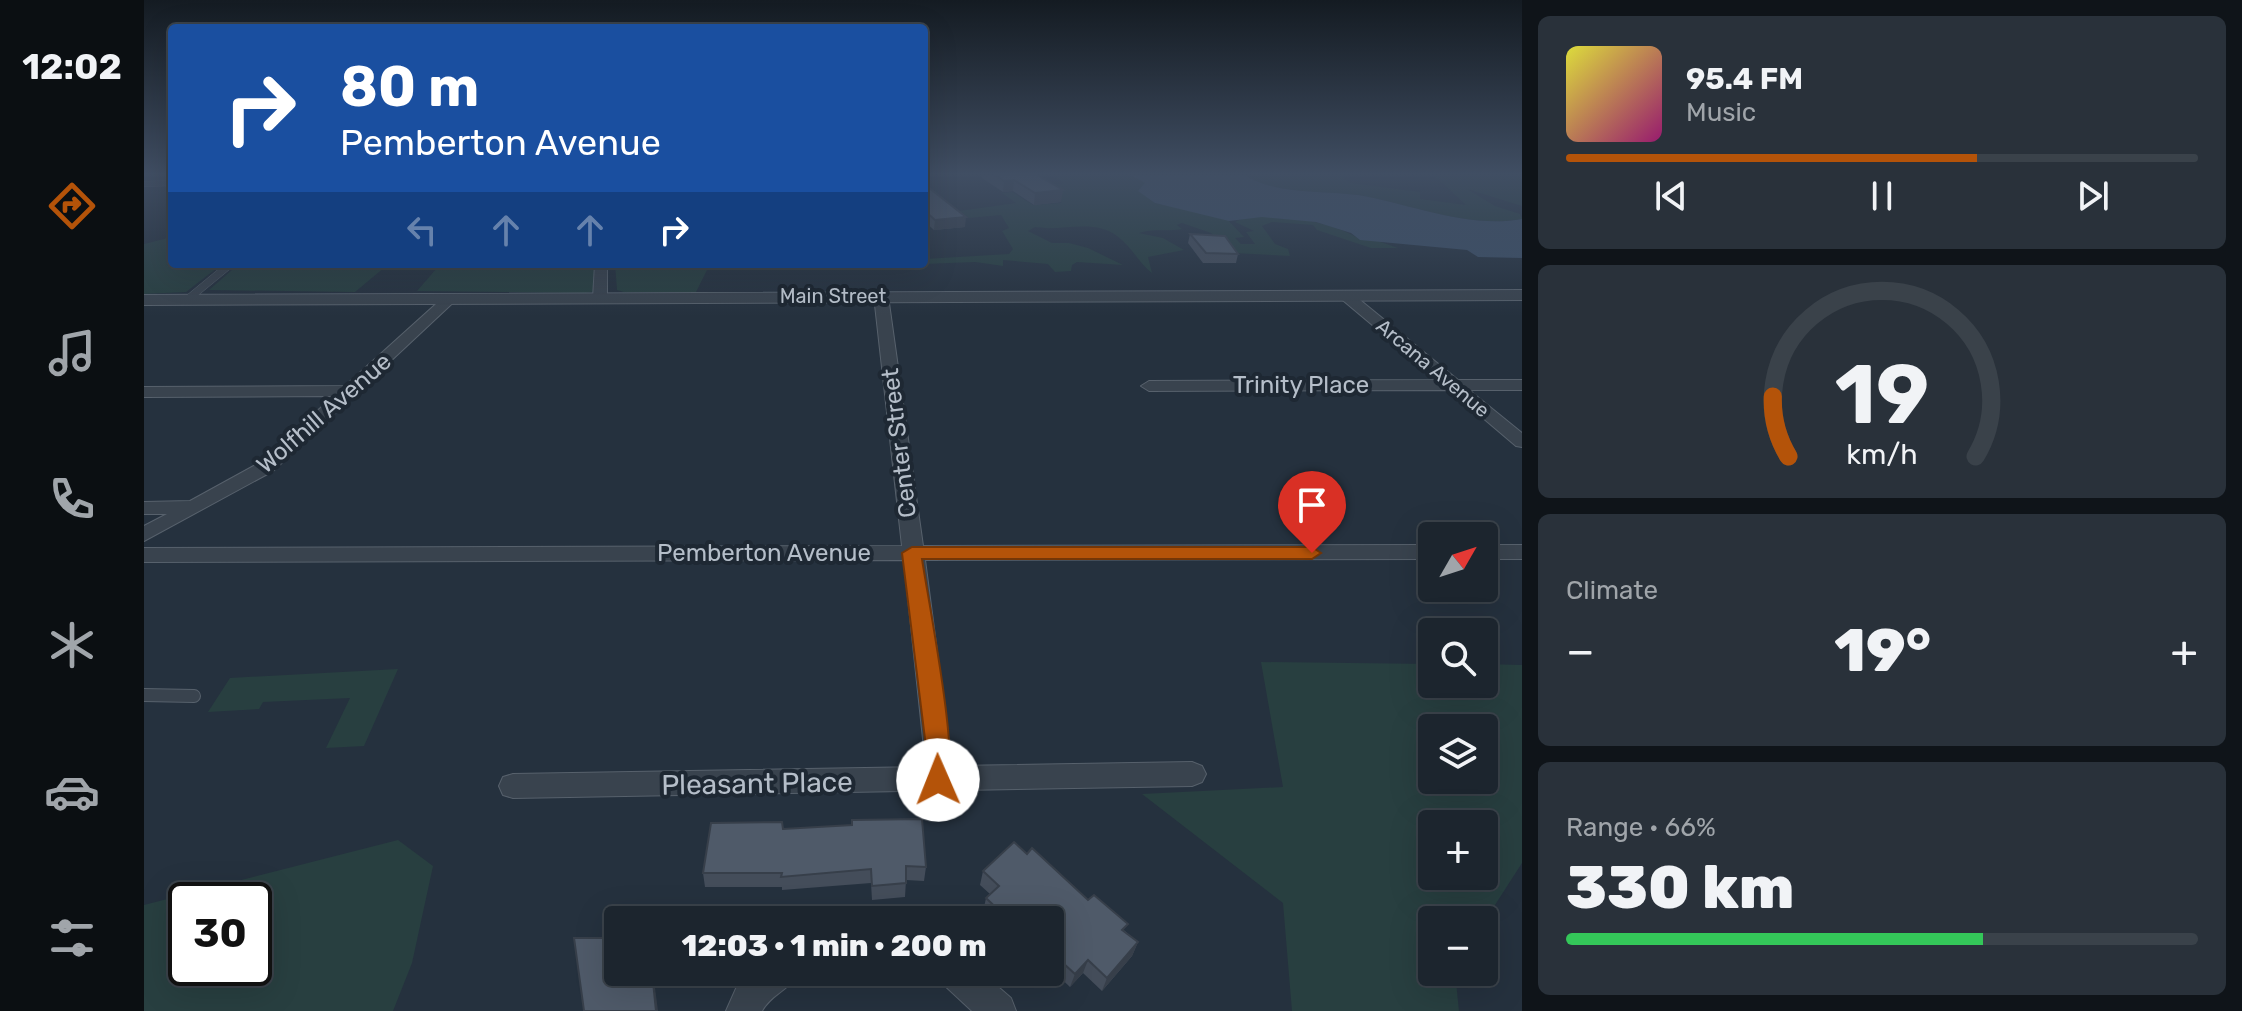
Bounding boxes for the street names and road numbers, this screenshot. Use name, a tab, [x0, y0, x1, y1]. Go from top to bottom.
street label: Main Street	[780, 284, 886, 308]
street label: Arcana Avenue	[1371, 314, 1495, 422]
street label: Wolfhill Avenue	[251, 347, 397, 479]
street label: Center Street	[876, 367, 922, 519]
street label: Trinity Place	[1233, 371, 1369, 399]
street label: Pemberton Avenue	[657, 539, 871, 567]
street label: Pleasant Place	[661, 765, 853, 802]

